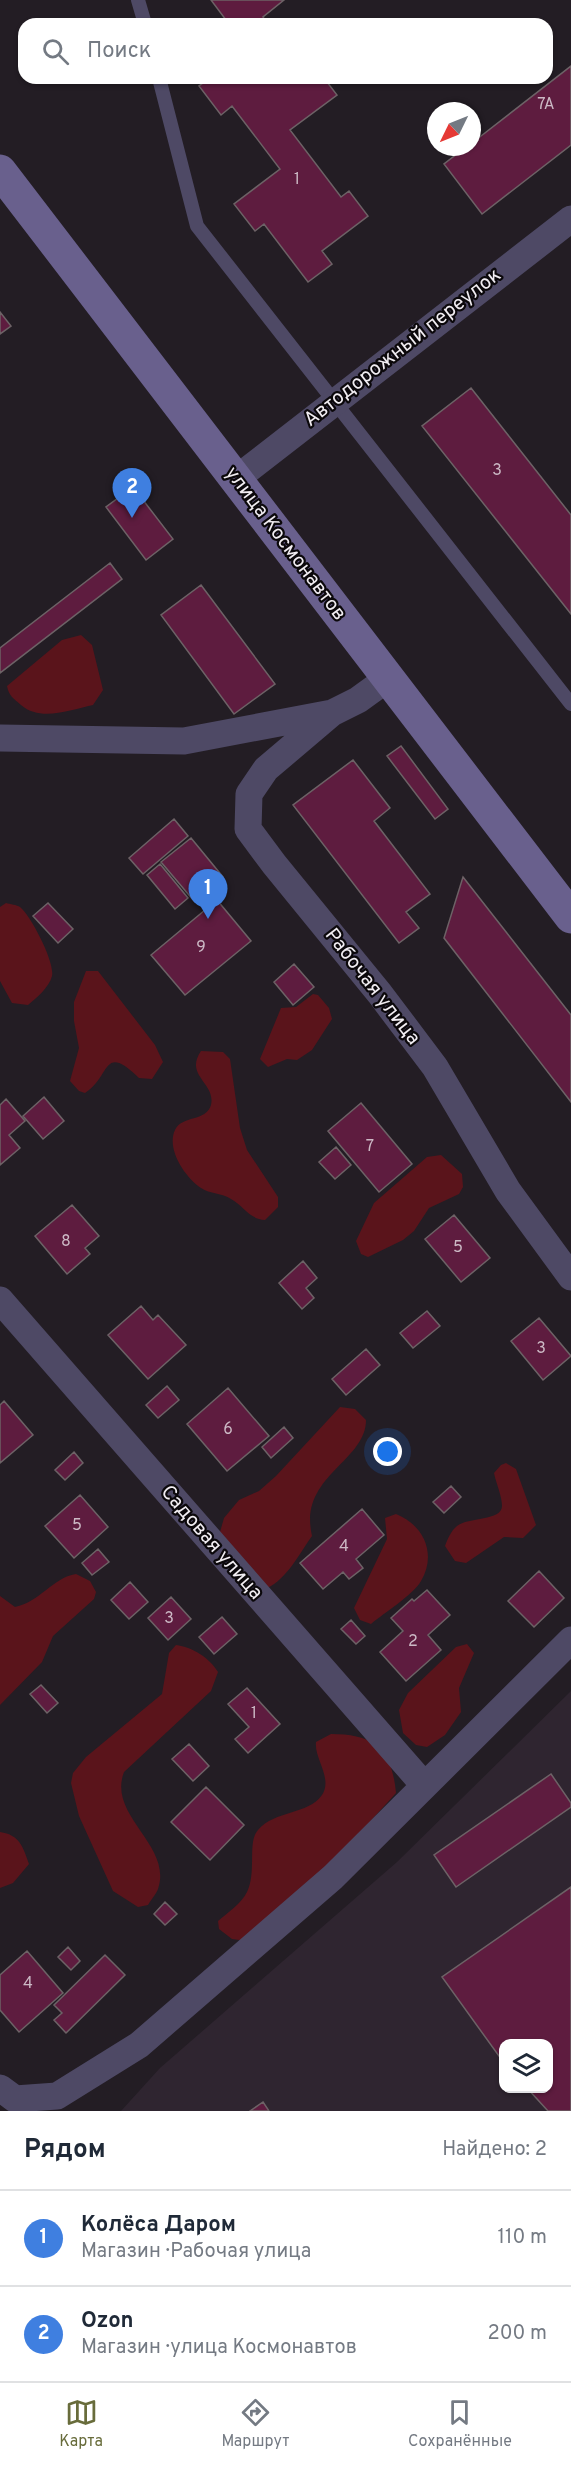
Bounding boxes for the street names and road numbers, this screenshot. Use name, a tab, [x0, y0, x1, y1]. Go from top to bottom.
street label: Автодорожный переулок	[299, 263, 507, 433]
street label: улица Космонавтов	[218, 462, 352, 626]
street label: Рабочая улица	[318, 923, 426, 1051]
street label: Садовая улица	[154, 1480, 268, 1606]

